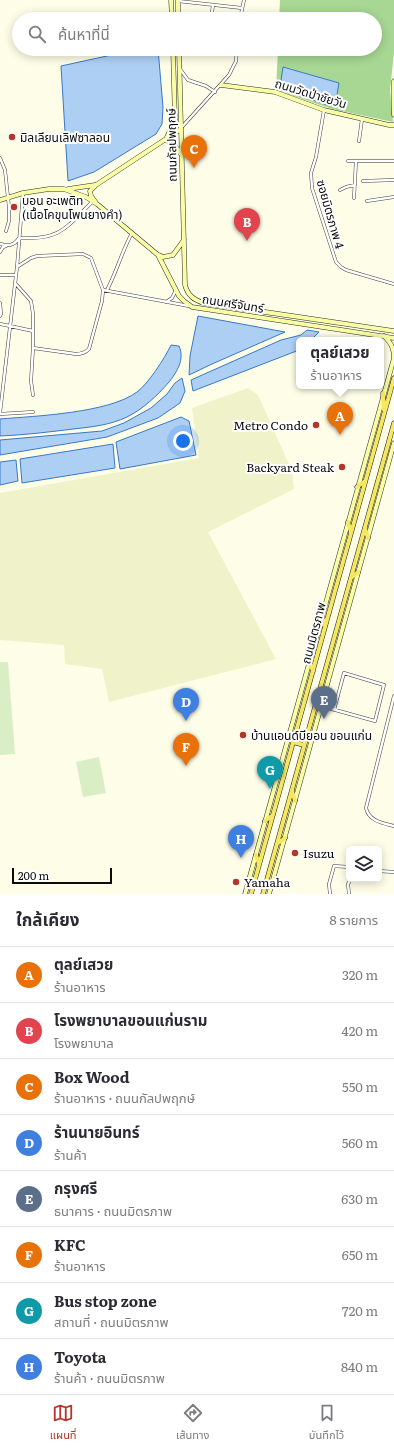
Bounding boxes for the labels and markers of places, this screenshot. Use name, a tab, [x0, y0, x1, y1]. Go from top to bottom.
place label: มิลเลียนเลิฟซาลอน	[20, 128, 110, 146]
marker: มิลเลียนเลิฟซาลอน	[7, 132, 17, 142]
pin: C	[181, 135, 207, 168]
place label: บอน อะเพติท (เนื้อโคขุนโพนยางคำ)	[22, 191, 122, 223]
marker: บอน อะเพติท (เนื้อโคขุนโพนยางคำ)	[9, 202, 19, 212]
pin: B	[234, 208, 260, 241]
pin: A	[327, 402, 353, 435]
place label: Metro Condo	[233, 416, 308, 434]
marker: Metro Condo	[311, 420, 321, 430]
place label: Backyard Steak	[246, 458, 335, 476]
marker: Backyard Steak	[337, 462, 347, 472]
pin: E	[311, 686, 337, 719]
pin: D	[173, 688, 199, 721]
place label: บ้านแอนด์บียอน ขอนแก่น	[251, 726, 372, 744]
marker: บ้านแอนด์บียอน ขอนแก่น	[238, 730, 248, 740]
pin: F	[173, 733, 199, 766]
pin: G	[257, 756, 283, 789]
pin: H	[228, 825, 254, 858]
place label: Isuzu	[303, 844, 335, 862]
marker: Isuzu	[290, 848, 300, 858]
place label: Yamaha	[244, 873, 291, 891]
marker: Yamaha	[231, 877, 241, 887]

